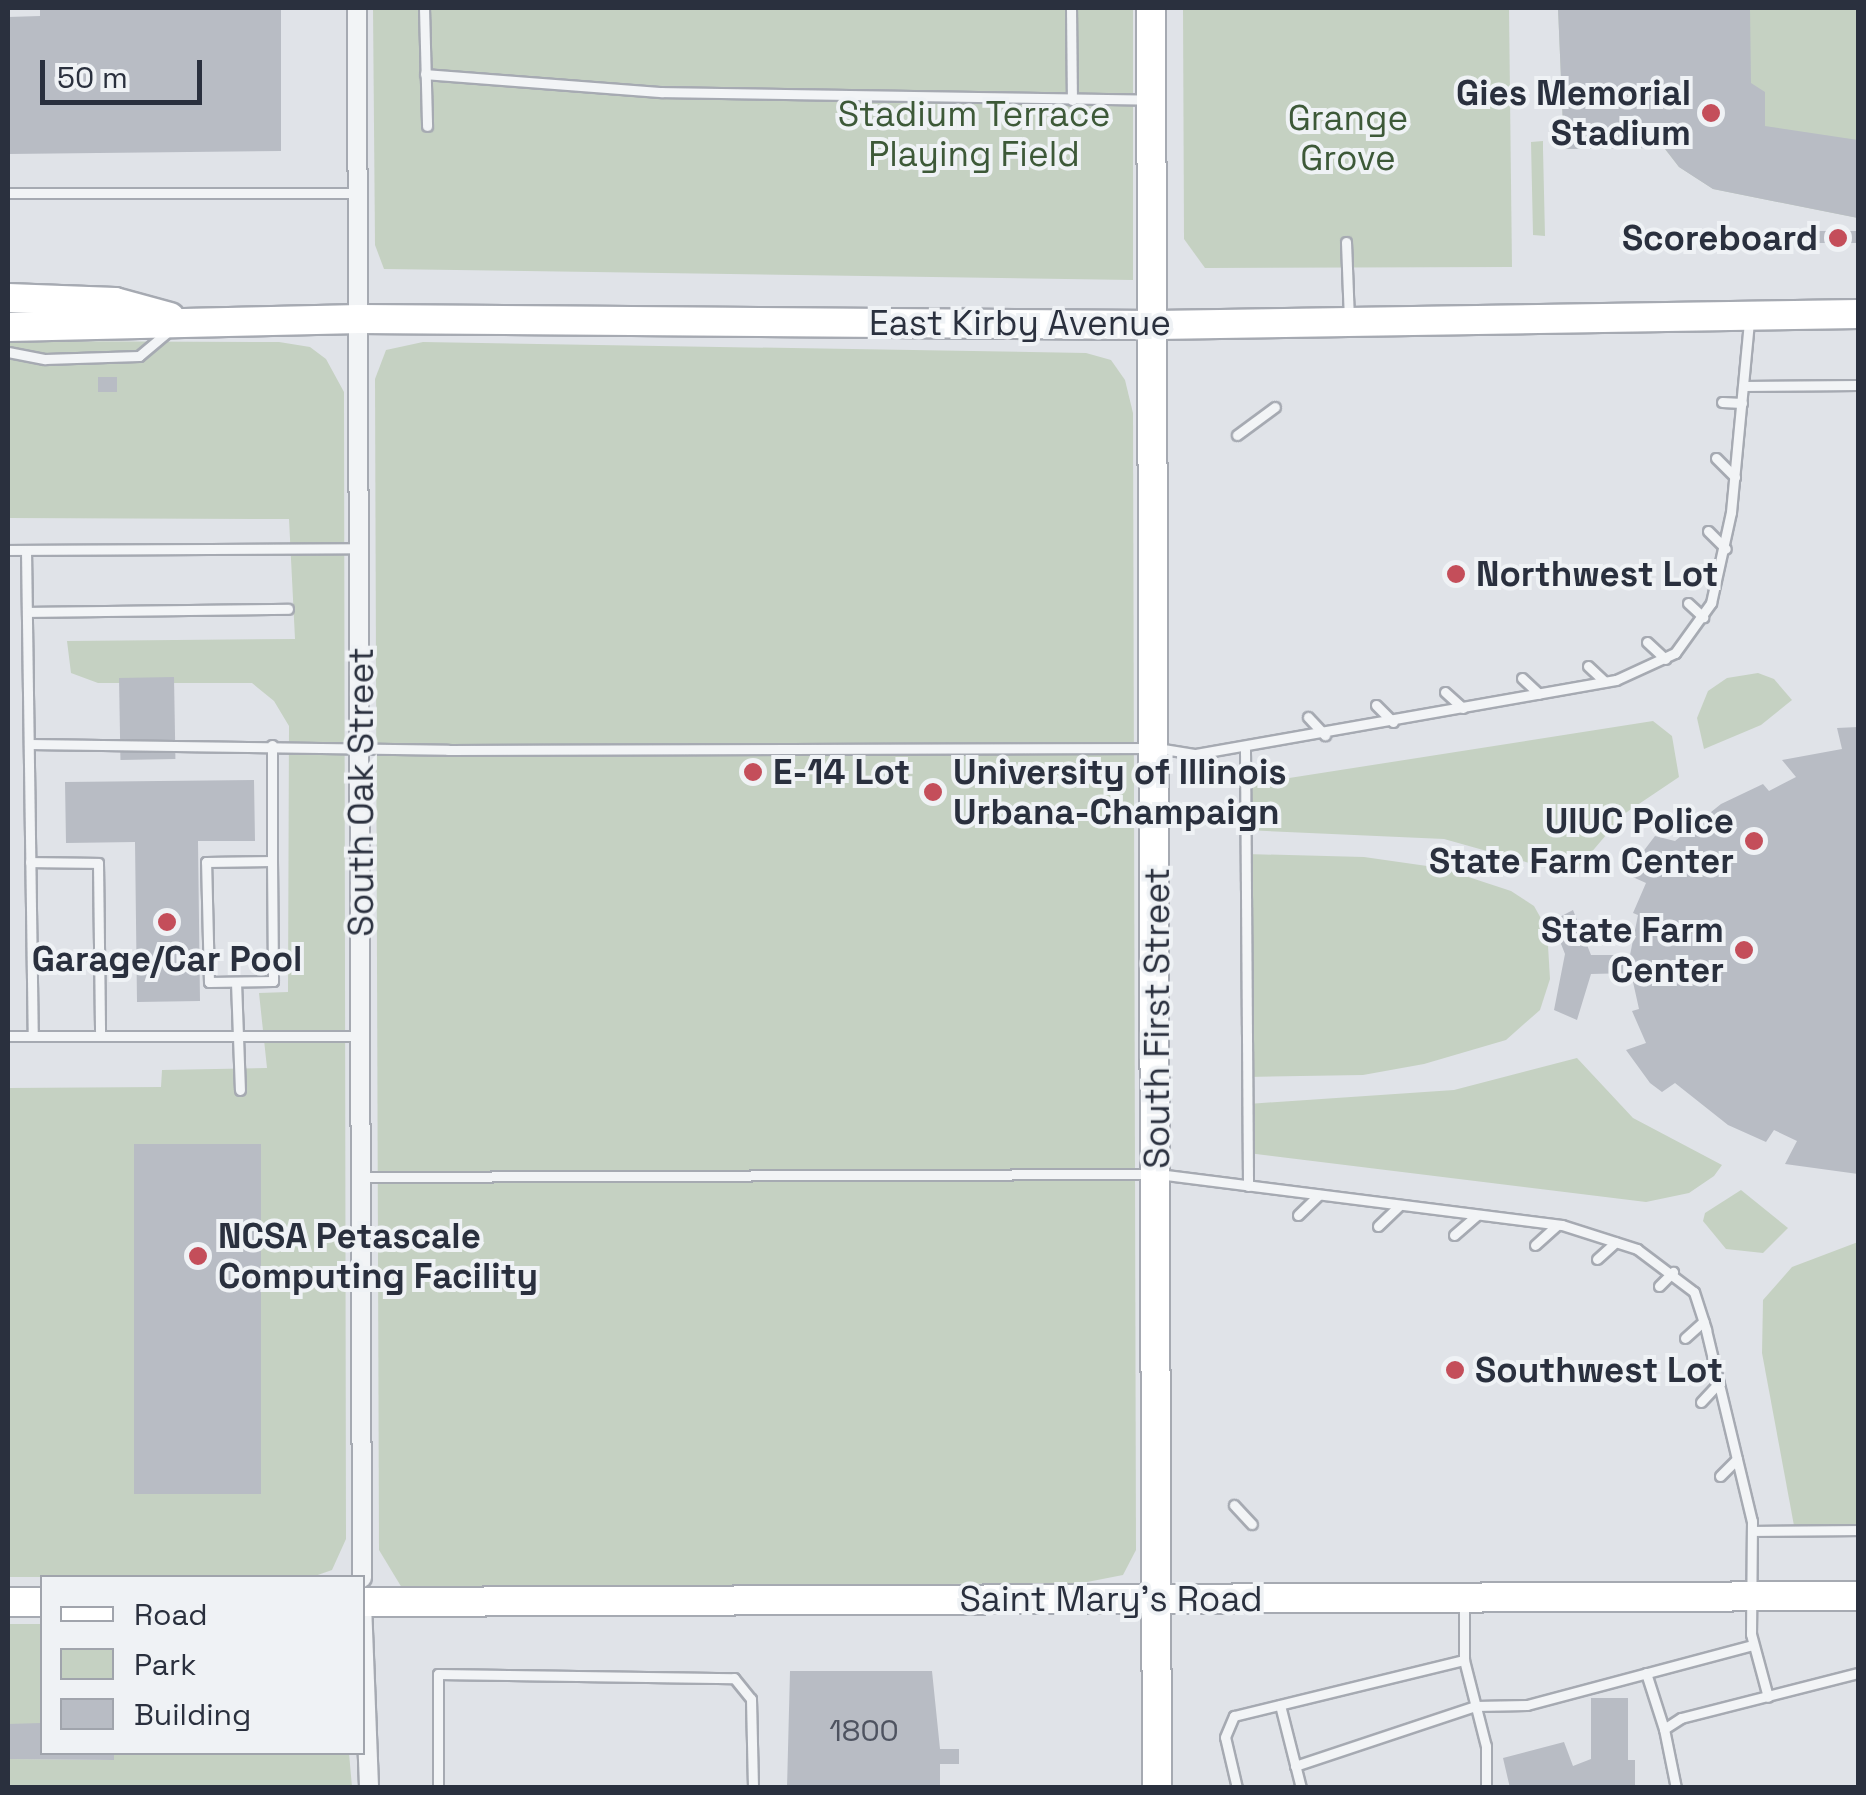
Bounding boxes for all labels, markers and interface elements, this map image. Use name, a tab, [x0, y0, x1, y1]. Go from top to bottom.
scale bar	[45, 40, 208, 102]
text: 50 m	[57, 58, 128, 97]
place label: Gies Memorial Stadium	[1456, 72, 1691, 154]
park label: Stadium Terrace Playing Field	[837, 93, 1111, 175]
park label: Grange Grove	[1288, 97, 1408, 179]
marker: Gies Memorial Stadium	[1700, 102, 1722, 124]
place label: Scoreboard	[1622, 217, 1818, 259]
marker: Scoreboard	[1827, 227, 1849, 249]
street label: East Kirby Avenue	[869, 302, 1171, 344]
place label: Northwest Lot	[1476, 553, 1718, 595]
marker: Northwest Lot	[1445, 563, 1467, 585]
street label: South Oak Street	[340, 647, 382, 937]
place label: E-14 Lot	[773, 751, 910, 793]
place label: University of Illinois Urbana-Champaign	[953, 751, 1287, 833]
marker: E-14 Lot	[742, 761, 764, 783]
marker: University of Illinois Urbana-Champaign	[922, 781, 944, 803]
place label: UIUC Police State Farm Center	[1429, 800, 1734, 882]
marker: UIUC Police State Farm Center	[1743, 830, 1765, 852]
street label: South First Street	[1136, 867, 1178, 1169]
place label: State Farm Center	[1541, 909, 1724, 991]
marker: Garage/Car Pool	[156, 911, 178, 933]
place label: Garage/Car Pool	[32, 938, 302, 980]
marker: State Farm Center	[1733, 939, 1755, 961]
place label: NCSA Petascale Computing Facility	[218, 1215, 538, 1297]
marker: NCSA Petascale Computing Facility	[187, 1245, 209, 1267]
place label: Southwest Lot	[1475, 1349, 1723, 1391]
marker: Southwest Lot	[1444, 1359, 1466, 1381]
legend	[40, 1575, 365, 1755]
street label: Saint Mary's Road	[959, 1578, 1263, 1620]
text: Road	[134, 1595, 208, 1634]
text: Park	[134, 1645, 196, 1684]
text: Building	[134, 1695, 251, 1734]
house number: 1800	[829, 1713, 899, 1749]

